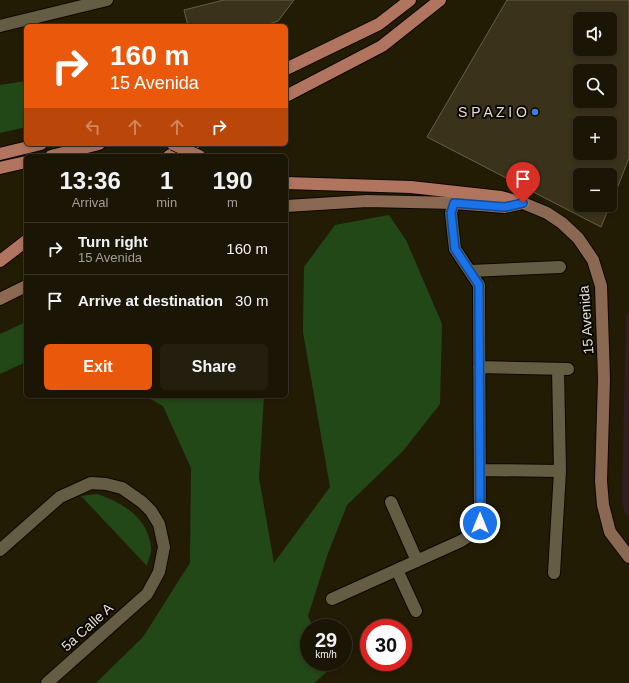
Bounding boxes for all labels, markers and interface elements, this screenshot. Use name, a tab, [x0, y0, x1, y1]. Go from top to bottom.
map controls	[573, 12, 617, 212]
button: sound	[573, 12, 617, 56]
icon: right	[44, 40, 96, 92]
text: 160 m	[110, 40, 189, 71]
button: search	[573, 64, 617, 108]
text: 15 Avenida	[110, 73, 199, 93]
place label: S P A Z I O	[458, 104, 527, 120]
marker: S P A Z I O	[530, 107, 540, 117]
icon: left	[82, 116, 104, 138]
icon: ahead	[124, 116, 146, 138]
icon: ahead	[166, 116, 188, 138]
icon: right	[208, 116, 230, 138]
button: +	[573, 116, 617, 160]
pin	[506, 162, 540, 203]
text: 13:36	[59, 167, 121, 194]
text: 1	[160, 167, 173, 194]
text: 190	[213, 167, 253, 194]
icon: arrive	[512, 168, 534, 190]
button: −	[573, 168, 617, 212]
text: Arrival	[72, 195, 109, 210]
text: min	[156, 195, 177, 210]
text: m	[227, 195, 238, 210]
text: Turn right	[78, 233, 148, 250]
icon: right	[44, 238, 66, 260]
text: 160 m	[226, 240, 268, 257]
text: 15 Avenida	[78, 250, 142, 265]
street label: 15 Avenida	[576, 285, 596, 355]
icon: arrive	[44, 290, 66, 312]
text: Arrive at destination	[78, 292, 223, 309]
text: 30 m	[235, 292, 268, 309]
button: Exit	[44, 344, 152, 390]
button: Share	[160, 344, 268, 390]
position arrow	[459, 502, 501, 544]
street label: 5a Calle A	[58, 599, 117, 654]
speed limit sign: 30	[360, 619, 412, 671]
text: 29	[315, 629, 337, 651]
text: km/h	[315, 649, 337, 660]

